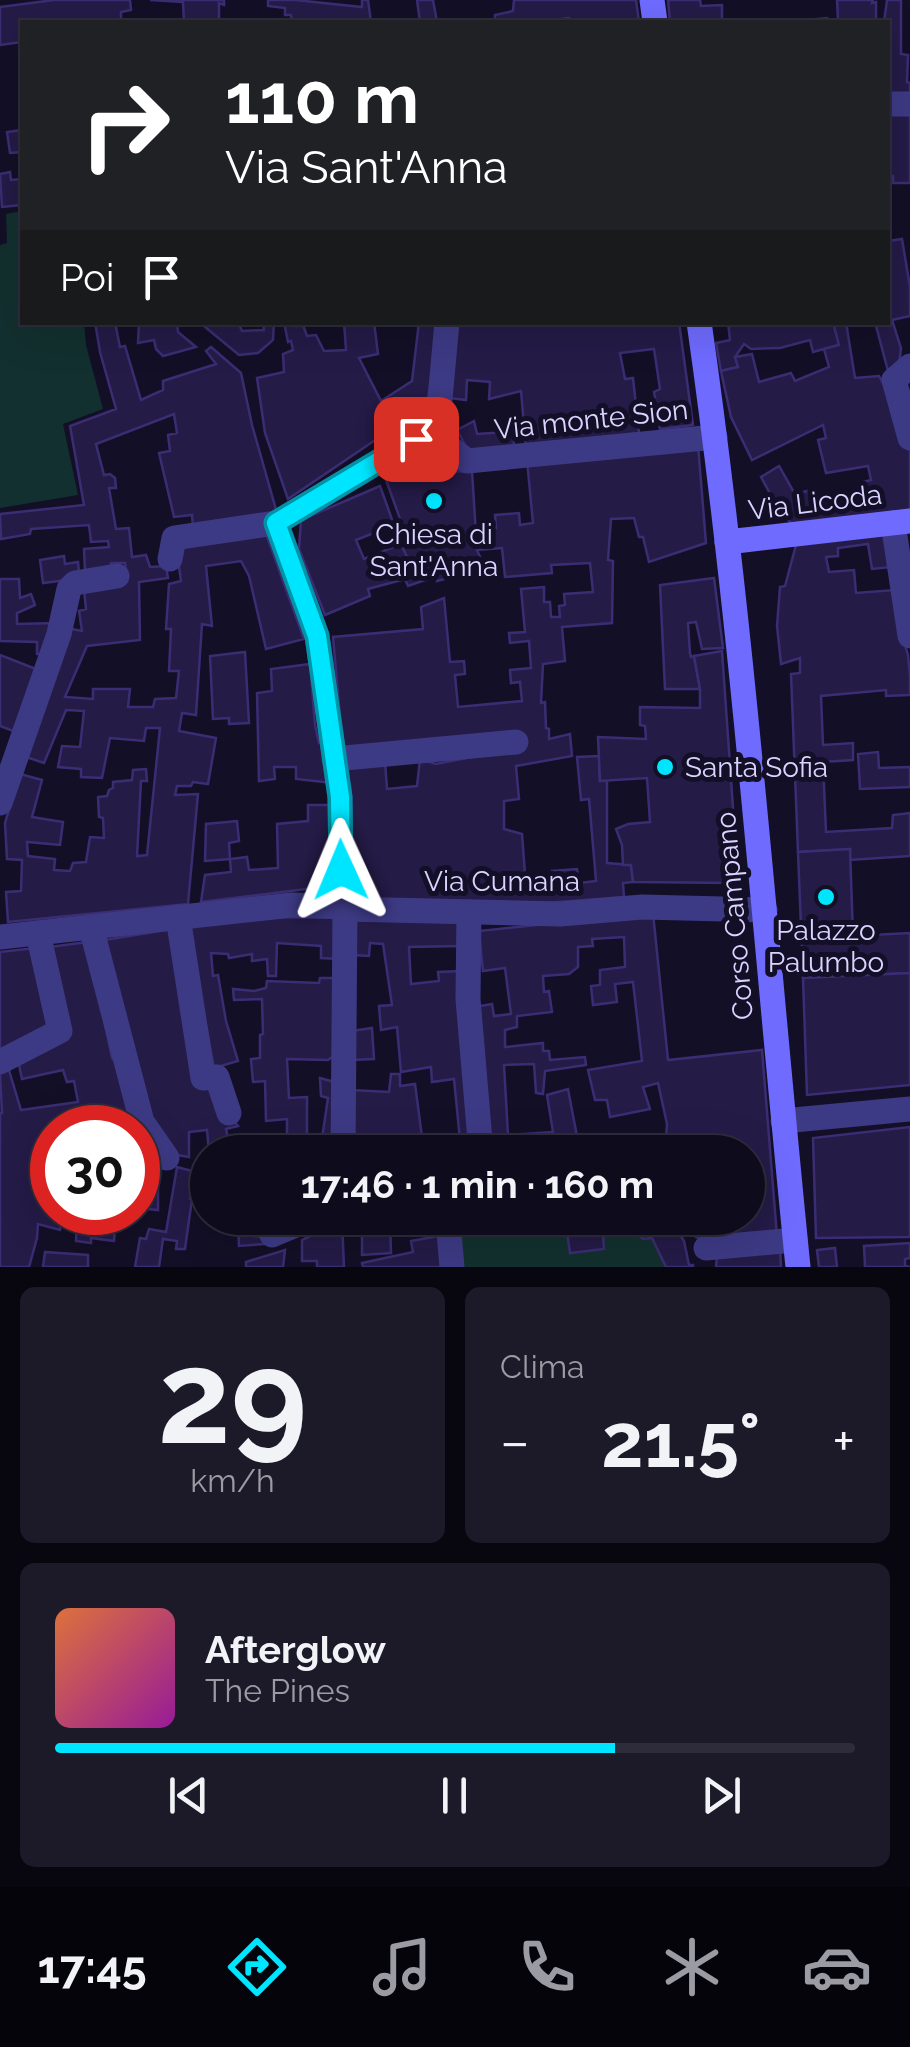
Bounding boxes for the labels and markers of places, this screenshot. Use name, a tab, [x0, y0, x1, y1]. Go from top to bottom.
pin	[374, 397, 459, 482]
marker: Chiesa di Sant'Anna	[423, 490, 445, 512]
place label: Chiesa di Sant'Anna	[370, 518, 498, 583]
place label: Santa Sofia	[685, 751, 828, 784]
marker: Santa Sofia	[654, 756, 676, 778]
marker: Palazzo Palumbo	[815, 886, 837, 908]
place label: Palazzo Palumbo	[768, 914, 884, 979]

